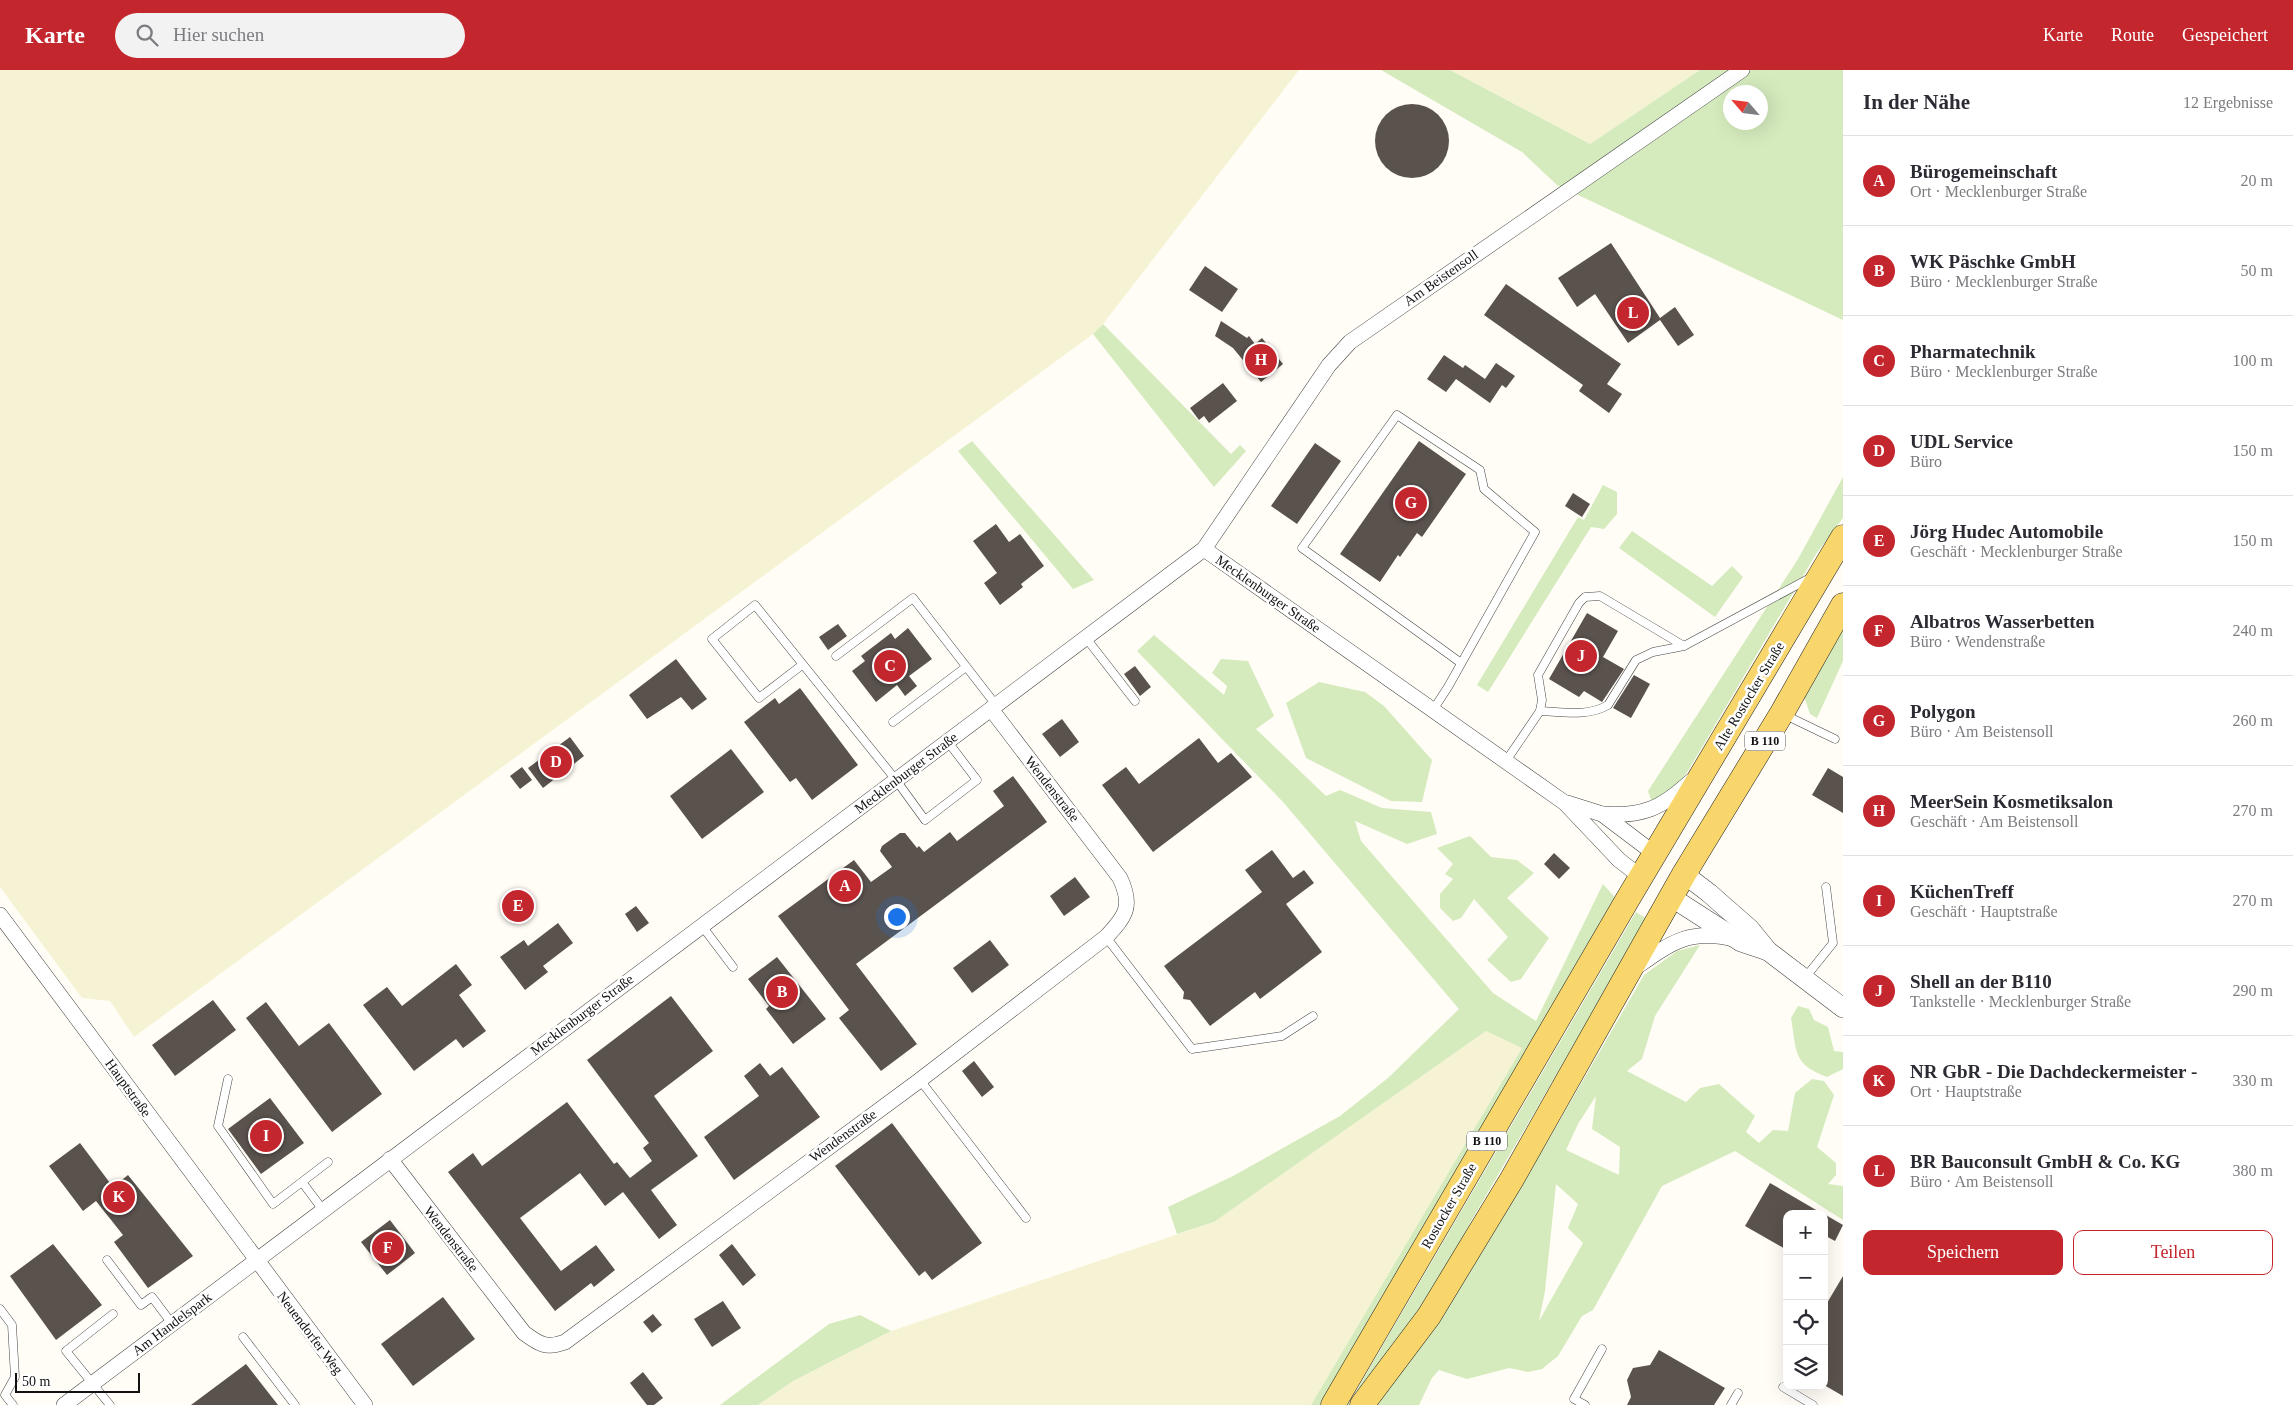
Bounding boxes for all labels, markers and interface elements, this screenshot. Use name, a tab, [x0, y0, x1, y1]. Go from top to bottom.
search box	[115, 13, 465, 58]
icon: search	[133, 21, 161, 49]
text: Karte	[25, 22, 85, 48]
text: Hier suchen	[173, 24, 264, 45]
text: Karte	[2043, 25, 2083, 45]
text: Route	[2111, 25, 2154, 45]
text: Gespeichert	[2182, 25, 2268, 45]
north arrow	[1723, 85, 1768, 130]
text: In der Nähe	[1863, 90, 1970, 114]
text: 12 Ergebnisse	[2183, 94, 2273, 111]
text: Bürogemeinschaft	[1910, 161, 2057, 182]
text: A	[1873, 172, 1885, 189]
text: 20 m	[2241, 172, 2273, 189]
text: Ort · Mecklenburger Straße	[1910, 183, 2087, 200]
street label: Am Beistensoll	[1401, 247, 1481, 309]
text: WK Päschke GmbH	[1910, 251, 2076, 272]
text: B	[1874, 262, 1884, 279]
text: 50 m	[2241, 262, 2273, 279]
text: Büro · Mecklenburger Straße	[1910, 273, 2098, 290]
pin: L	[1617, 294, 1649, 332]
pin: H	[1245, 341, 1277, 379]
text: Pharmatechnik	[1910, 341, 2036, 362]
text: C	[1873, 352, 1885, 369]
text: 100 m	[2233, 352, 2273, 369]
text: Büro · Mecklenburger Straße	[1910, 363, 2098, 380]
text: UDL Service	[1910, 431, 2013, 452]
text: D	[1873, 442, 1885, 459]
text: 150 m	[2233, 442, 2273, 459]
text: Büro	[1910, 453, 1942, 470]
pin: G	[1395, 484, 1427, 522]
text: Jörg Hudec Automobile	[1910, 521, 2103, 542]
text: E	[1874, 532, 1884, 549]
text: 150 m	[2233, 532, 2273, 549]
text: Geschäft · Mecklenburger Straße	[1910, 543, 2123, 560]
street label: Mecklenburger Straße	[1213, 552, 1323, 636]
text: Albatros Wasserbetten	[1910, 611, 2095, 632]
text: F	[1874, 622, 1884, 639]
text: 240 m	[2233, 622, 2273, 639]
text: Büro · Wendenstraße	[1910, 633, 2045, 650]
pin: J	[1565, 637, 1597, 675]
street label: Alte Rostocker Straße	[1711, 639, 1787, 753]
pin: C	[874, 647, 906, 685]
text: Polygon	[1910, 701, 1975, 722]
text: G	[1873, 712, 1885, 729]
text: 260 m	[2233, 712, 2273, 729]
text: Büro · Am Beistensoll	[1910, 723, 2054, 740]
street label: Mecklenburger Straße	[852, 730, 960, 816]
road number: B 110	[1745, 731, 1785, 750]
pin: D	[540, 743, 572, 781]
street label: Wendenstraße	[1022, 753, 1082, 825]
text: MeerSein Kosmetiksalon	[1910, 791, 2113, 812]
text: H	[1873, 802, 1885, 819]
text: 270 m	[2233, 802, 2273, 819]
text: Geschäft · Am Beistensoll	[1910, 813, 2078, 830]
pin: A	[829, 867, 861, 905]
text: KüchenTreff	[1910, 881, 2014, 902]
pin: E	[502, 887, 534, 925]
text: I	[1876, 892, 1882, 909]
text: 270 m	[2233, 892, 2273, 909]
text: Geschäft · Hauptstraße	[1910, 903, 2058, 920]
your location	[884, 904, 910, 930]
text: Shell an der B110	[1910, 971, 2052, 992]
street label: Mecklenburger Straße	[528, 972, 636, 1058]
pin: B	[766, 973, 798, 1011]
text: J	[1875, 982, 1883, 999]
text: 290 m	[2233, 982, 2273, 999]
text: Tankstelle · Mecklenburger Straße	[1910, 993, 2131, 1010]
street label: Hauptstraße	[102, 1056, 154, 1120]
text: NR GbR - Die Dachdeckermeister -	[1910, 1061, 2197, 1082]
text: K	[1873, 1072, 1885, 1089]
text: 330 m	[2233, 1072, 2273, 1089]
text: Ort · Hauptstraße	[1910, 1083, 2022, 1100]
street label: Wendenstraße	[807, 1107, 879, 1165]
pin: I	[250, 1117, 282, 1155]
road number: B 110	[1467, 1132, 1507, 1150]
text: BR Bauconsult GmbH & Co. KG	[1910, 1151, 2180, 1172]
street label: Rostocker Straße	[1418, 1161, 1480, 1251]
text: L	[1874, 1162, 1884, 1179]
text: 380 m	[2233, 1162, 2273, 1179]
text: Büro · Am Beistensoll	[1910, 1173, 2054, 1190]
pin: K	[103, 1178, 135, 1216]
street label: Wendenstraße	[421, 1203, 481, 1275]
map controls	[1783, 1210, 1828, 1390]
button: +	[1783, 1210, 1828, 1255]
pin: F	[372, 1229, 404, 1267]
button: Speichern	[1863, 1230, 2063, 1275]
button: Teilen	[2073, 1230, 2273, 1275]
button: −	[1783, 1255, 1828, 1300]
street label: Am Handelspark	[129, 1289, 215, 1359]
street label: Neuendorfer Weg	[274, 1289, 346, 1377]
button: locate	[1783, 1300, 1828, 1345]
button: layers	[1783, 1345, 1828, 1390]
scale bar	[15, 1370, 140, 1393]
text: 50 m	[22, 1374, 50, 1389]

